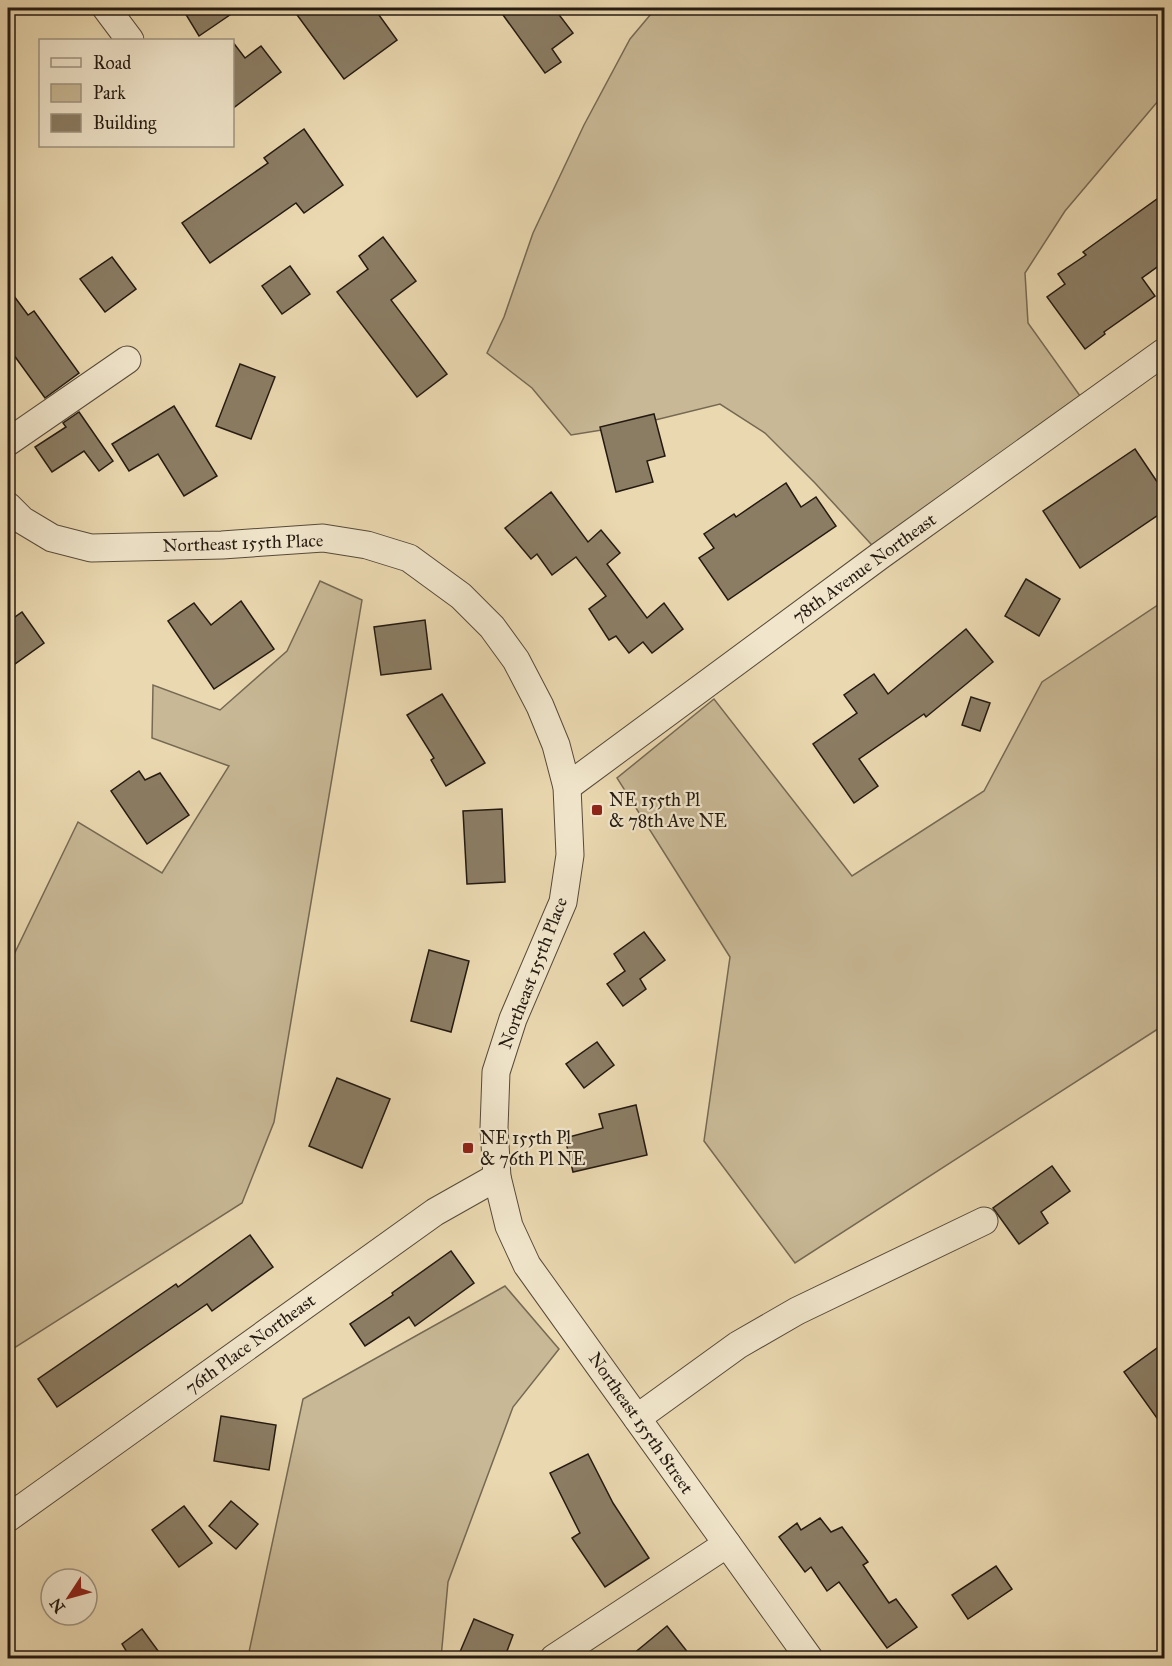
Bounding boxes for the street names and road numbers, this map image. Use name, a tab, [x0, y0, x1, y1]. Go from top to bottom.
street label: 78th Avenue Northeast	[788, 508, 941, 628]
street label: Northeast 155th Place	[162, 529, 324, 557]
street label: Northeast 155th Place	[494, 894, 572, 1052]
street label: 76th Place Northeast	[180, 1289, 320, 1399]
street label: Northeast 155th Street	[584, 1348, 698, 1499]

